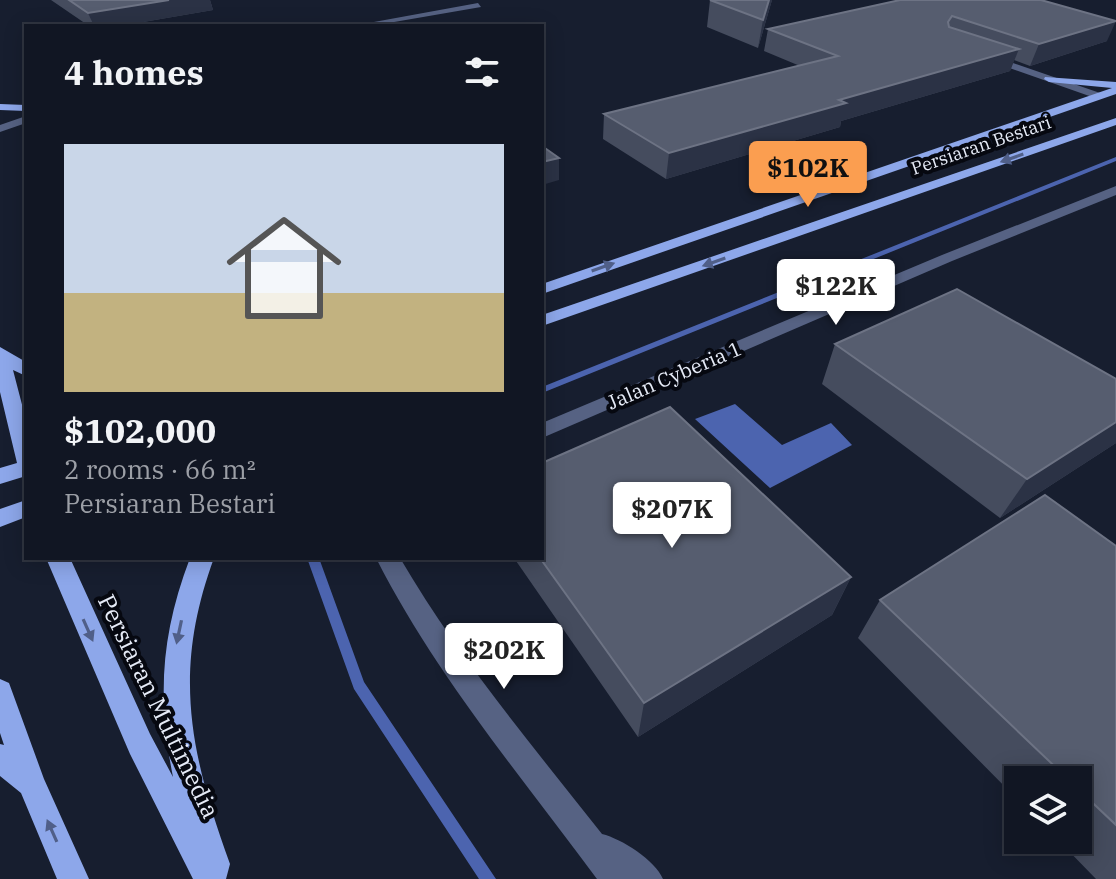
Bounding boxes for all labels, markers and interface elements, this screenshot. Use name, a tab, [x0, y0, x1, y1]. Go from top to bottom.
text: 4 homes	[64, 50, 204, 94]
icon: filters	[460, 50, 504, 94]
street label: Persiaran Bestari	[908, 110, 1054, 180]
pin: $102K	[752, 141, 864, 209]
text: $102K	[767, 150, 849, 184]
one-way arrow	[1000, 152, 1024, 164]
icon: home	[212, 196, 356, 340]
one-way arrow	[702, 256, 726, 268]
pin: $122K	[780, 259, 892, 327]
one-way arrow	[591, 261, 615, 273]
text: $122K	[795, 268, 877, 302]
street label: Jalan Cyberia 1	[603, 335, 745, 415]
text: $102,000	[64, 408, 216, 452]
text: 2 rooms · 66 m²	[64, 452, 256, 486]
pin: $207K	[616, 482, 728, 550]
text: Persiaran Bestari	[64, 486, 276, 520]
text: $207K	[631, 491, 713, 525]
street label: Persiaran Multimedia	[91, 589, 227, 823]
one-way arrow	[82, 618, 95, 642]
one-way arrow	[172, 620, 185, 645]
pin: $202K	[448, 623, 560, 691]
text: $202K	[463, 632, 545, 666]
map controls	[1004, 766, 1092, 854]
button: layers	[1004, 766, 1092, 854]
one-way arrow	[45, 819, 59, 843]

